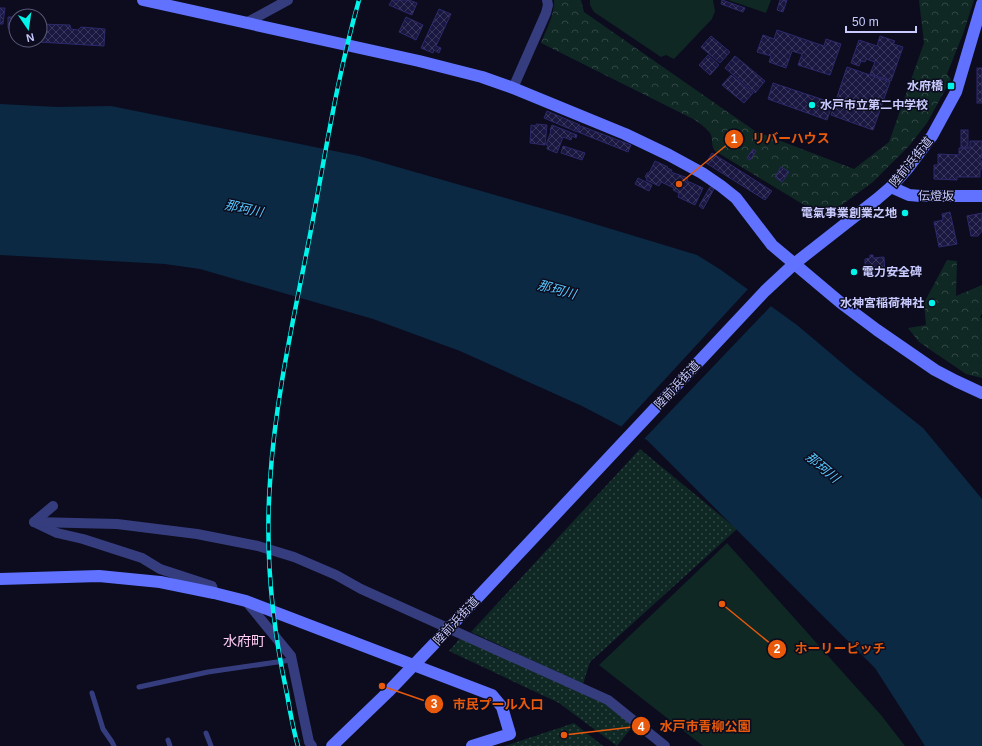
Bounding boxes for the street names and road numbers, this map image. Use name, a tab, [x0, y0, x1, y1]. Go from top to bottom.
street label: 陸前浜街道	[887, 134, 935, 190]
street label: 伝燈坂	[918, 189, 954, 203]
street label: 陸前浜街道	[651, 358, 703, 412]
street label: 陸前浜街道	[430, 594, 482, 648]

